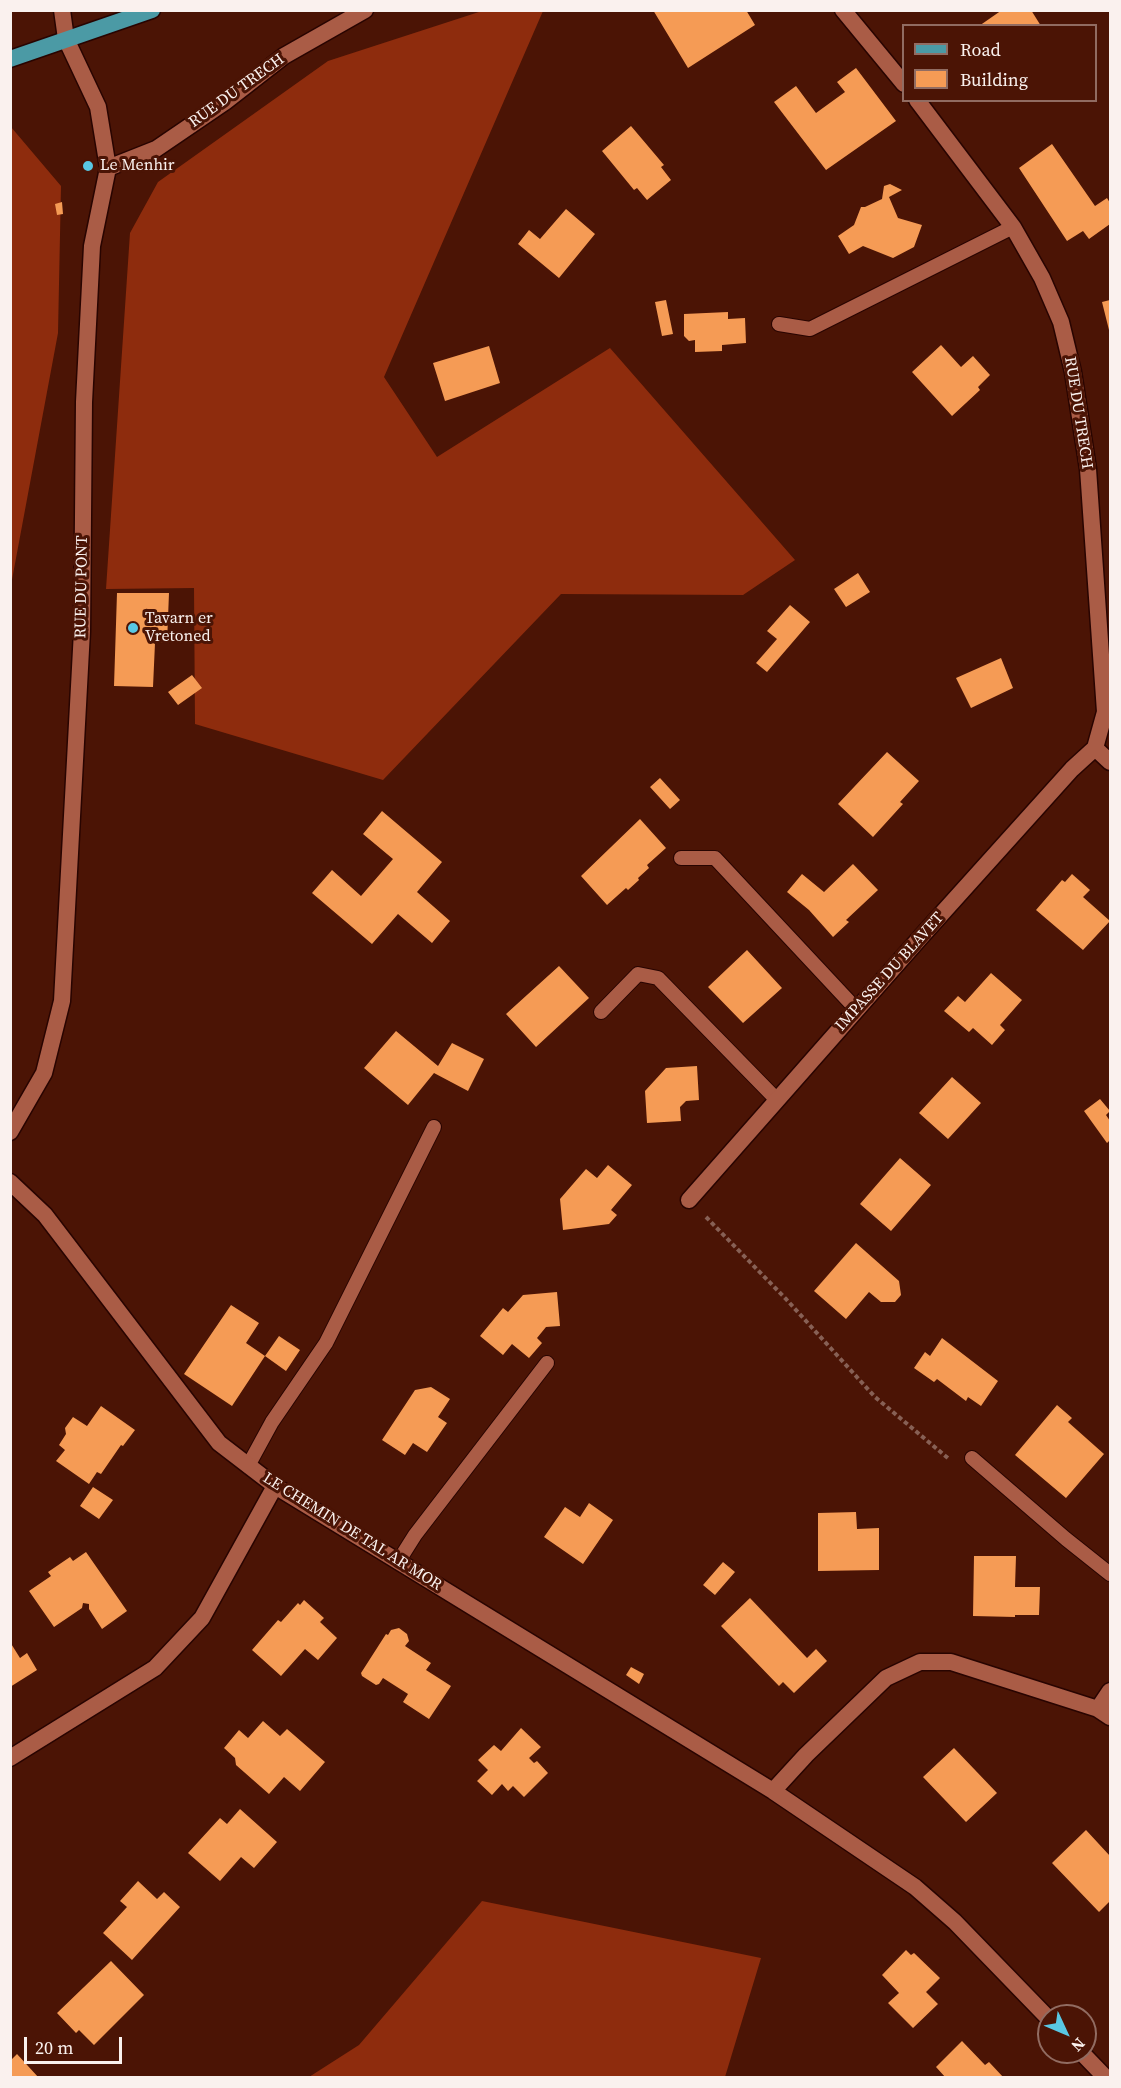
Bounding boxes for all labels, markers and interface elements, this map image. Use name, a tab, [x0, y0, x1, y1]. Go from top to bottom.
legend	[902, 24, 1097, 102]
text: Road	[960, 37, 1001, 62]
street label: RUE DU TRECH	[185, 50, 289, 132]
text: Building	[960, 67, 1028, 92]
place label: Le Menhir	[100, 156, 175, 176]
marker: Le Menhir	[81, 159, 95, 173]
street label: RUE DU TRECH	[1060, 355, 1096, 471]
street label: RUE DU PONT	[72, 535, 92, 639]
place label: Tavarn er Vretoned	[145, 609, 213, 647]
marker: Tavarn er Vretoned	[126, 621, 140, 635]
street label: IMPASSE DU BLAVET	[832, 909, 948, 1035]
street label: LE CHEMIN DE TAL AR MOR	[259, 1469, 445, 1595]
north arrow	[1037, 2004, 1097, 2064]
scale bar	[27, 2025, 124, 2063]
text: N	[1067, 2033, 1090, 2057]
text: 20 m	[35, 2035, 73, 2060]

